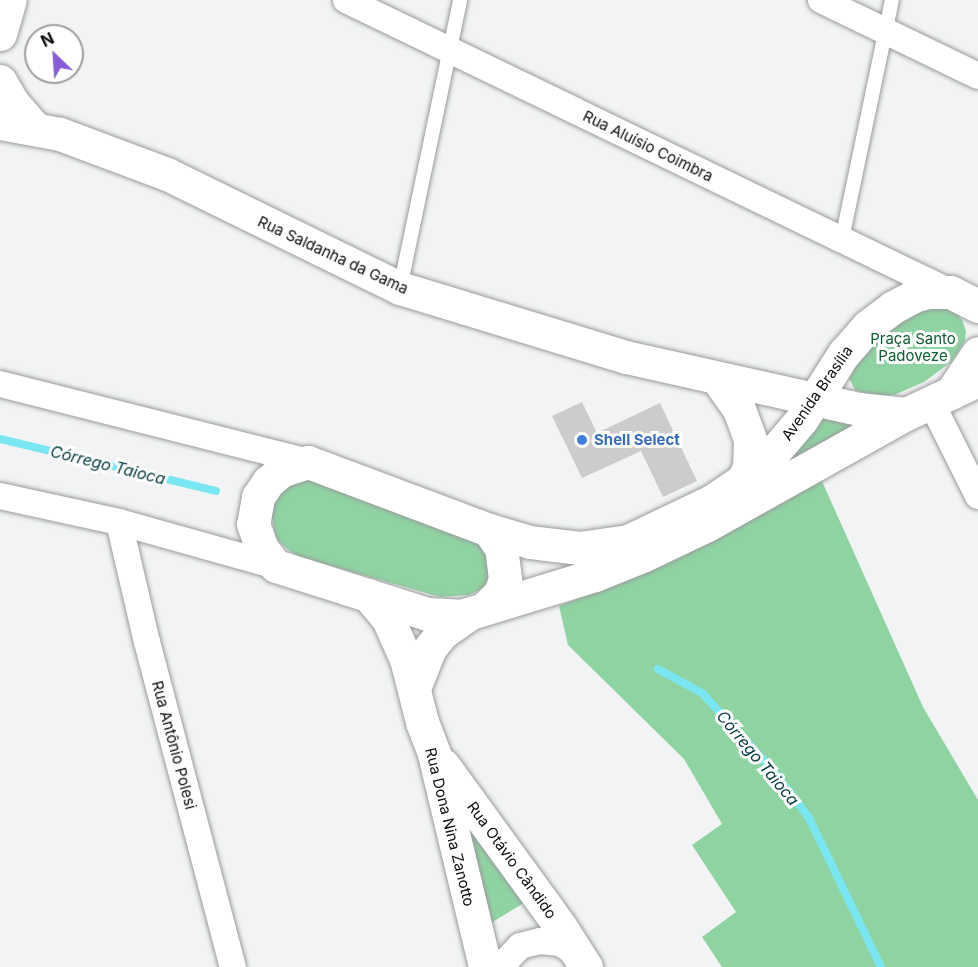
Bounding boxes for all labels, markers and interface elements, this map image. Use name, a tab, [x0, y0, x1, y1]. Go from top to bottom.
north arrow	[24, 24, 84, 84]
text: N	[37, 28, 57, 51]
street label: Rua Aluísio Coimbra	[580, 107, 716, 185]
street label: Rua Saldanha da Gama	[255, 212, 411, 298]
park label: Praça Santo Padoveze	[870, 329, 956, 364]
street label: Avenida Brasília	[778, 342, 856, 444]
place label: Shell Select	[594, 431, 680, 449]
marker: Shell Select	[575, 433, 589, 447]
water label: Córrego Taioca	[49, 441, 167, 489]
street label: Rua Antônio Polesi	[148, 679, 200, 811]
water label: Córrego Taioca	[713, 707, 803, 809]
street label: Rua Dona Nina Zanotto	[422, 746, 478, 908]
street label: Rua Otávio Cândido	[463, 798, 561, 922]

